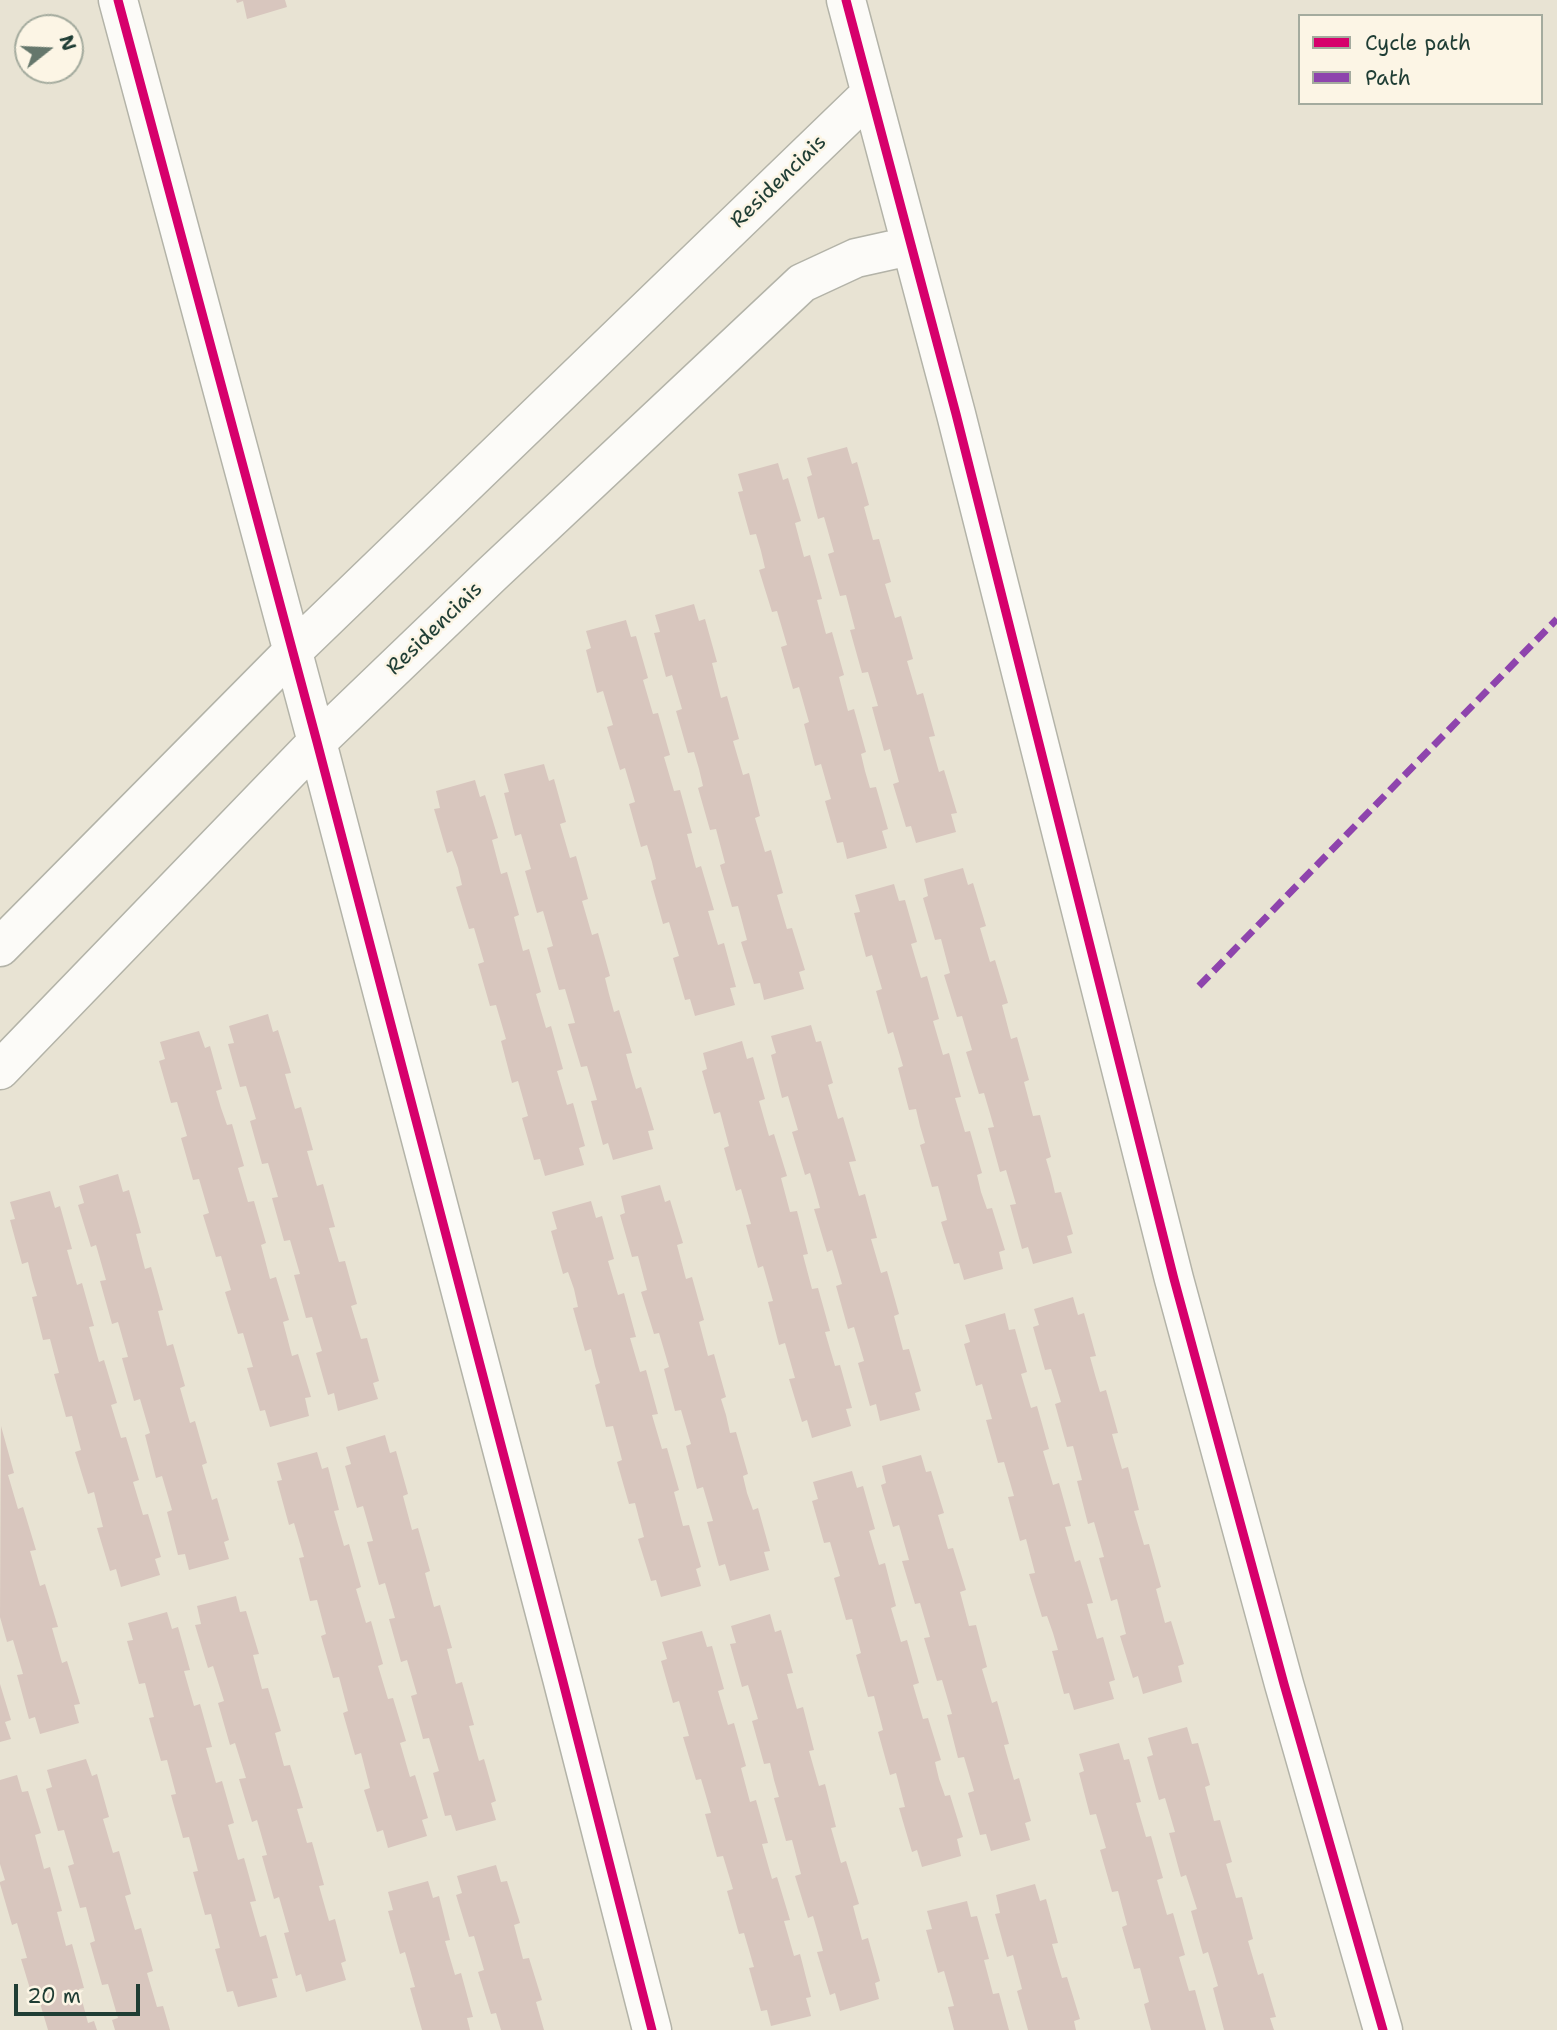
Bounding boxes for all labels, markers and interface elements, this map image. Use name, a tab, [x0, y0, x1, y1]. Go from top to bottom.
north arrow	[14, 14, 84, 84]
legend	[1298, 14, 1543, 105]
text: Cycle path	[1365, 29, 1471, 57]
text: N	[53, 32, 82, 54]
text: Path	[1365, 64, 1411, 92]
street label: Residenciais	[726, 130, 832, 234]
street label: Residenciais	[382, 577, 488, 681]
scale bar	[18, 1970, 144, 2014]
text: 20 m	[27, 1982, 81, 2010]

